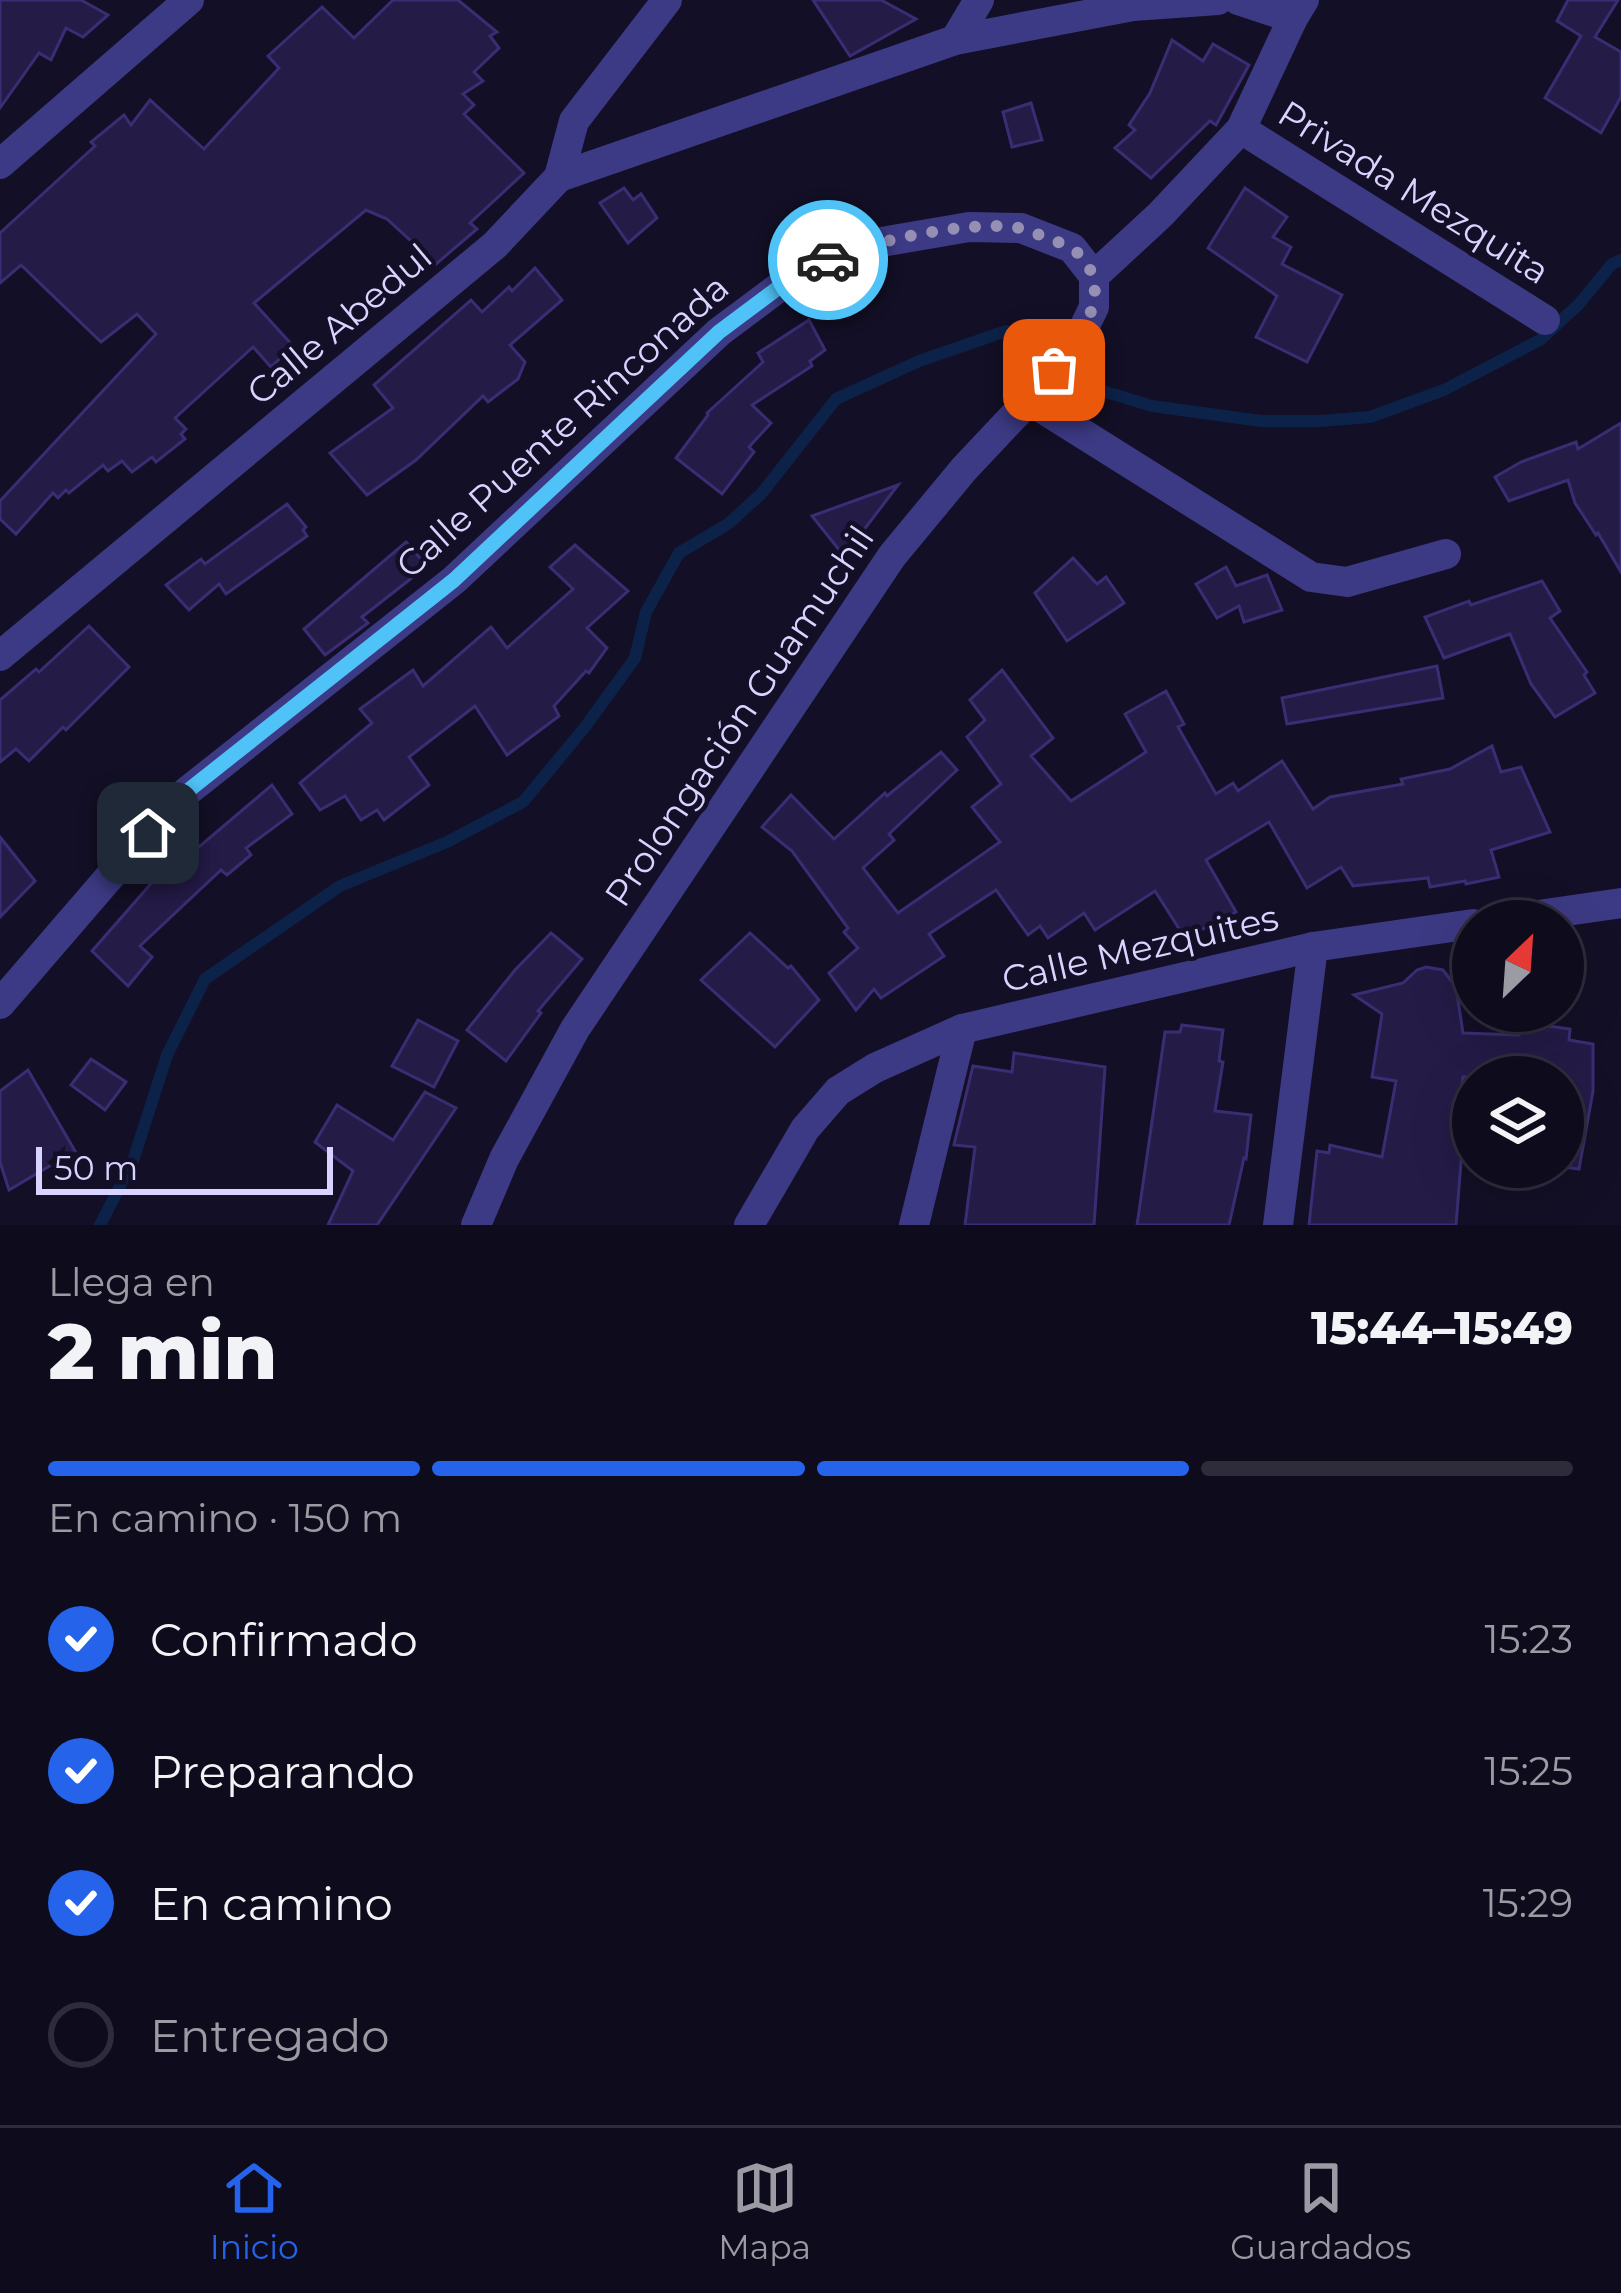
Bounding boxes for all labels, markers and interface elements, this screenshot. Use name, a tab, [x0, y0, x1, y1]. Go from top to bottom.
street label: Privada Mezquita	[1270, 91, 1558, 293]
courier	[768, 200, 888, 320]
icon: car	[795, 227, 861, 293]
street label: Calle Abedul	[238, 234, 440, 414]
street label: Calle Puente Rinconada	[387, 265, 737, 587]
pin	[1003, 319, 1105, 421]
icon: bag	[1021, 337, 1087, 403]
street label: Prolongación Guamuchil	[595, 517, 883, 915]
pin	[97, 782, 199, 884]
icon: home	[115, 800, 181, 866]
street label: Calle Mezquites	[998, 895, 1282, 1001]
north arrow	[1452, 900, 1584, 1032]
map controls	[1452, 900, 1584, 1188]
button: layers	[1452, 1056, 1584, 1188]
scale bar	[36, 1141, 333, 1194]
text: 50 m	[54, 1148, 138, 1188]
text: Llega en	[48, 1258, 215, 1306]
text: 15:44–15:49	[1311, 1300, 1573, 1355]
text: 2 min	[48, 1303, 278, 1399]
text: En camino · 150 m	[48, 1494, 402, 1542]
icon: check	[48, 1606, 114, 1672]
text: Confirmado	[150, 1612, 418, 1667]
text: 15:23	[1484, 1615, 1573, 1663]
icon: check	[48, 1738, 114, 1804]
text: Preparando	[150, 1744, 415, 1799]
text: 15:25	[1484, 1747, 1573, 1795]
icon: check	[48, 1870, 114, 1936]
text: En camino	[150, 1876, 393, 1931]
text: 15:29	[1483, 1879, 1573, 1927]
text: Entregado	[150, 2008, 390, 2063]
tab: Inicio	[210, 2155, 299, 2267]
tab: Mapa	[718, 2155, 811, 2267]
tab: Guardados	[1230, 2155, 1411, 2267]

